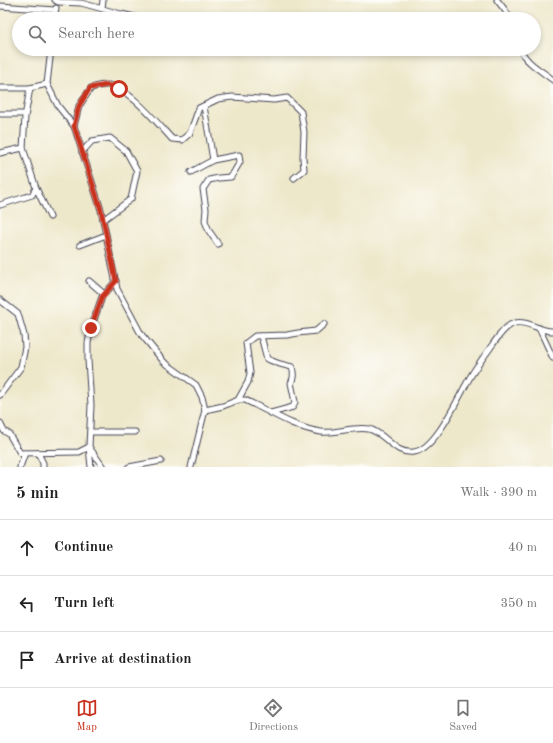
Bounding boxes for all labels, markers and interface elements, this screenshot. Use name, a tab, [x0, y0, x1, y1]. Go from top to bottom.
search box	[12, 12, 541, 56]
icon: search	[26, 23, 48, 45]
text: Search here	[58, 27, 135, 42]
route start	[110, 80, 128, 98]
route end	[82, 319, 100, 337]
text: 5 min	[16, 485, 59, 502]
text: Walk · 390 m	[460, 486, 537, 499]
icon: ahead	[16, 537, 38, 559]
text: Continue	[54, 540, 113, 555]
text: 40 m	[508, 541, 537, 554]
icon: left	[16, 593, 38, 615]
text: Turn left	[54, 596, 114, 611]
text: 350 m	[500, 597, 537, 610]
icon: arrive	[16, 649, 38, 671]
text: Arrive at destination	[54, 652, 192, 667]
tab: Map	[76, 697, 98, 735]
tab: Directions	[249, 697, 298, 735]
tab: Saved	[449, 697, 477, 735]

